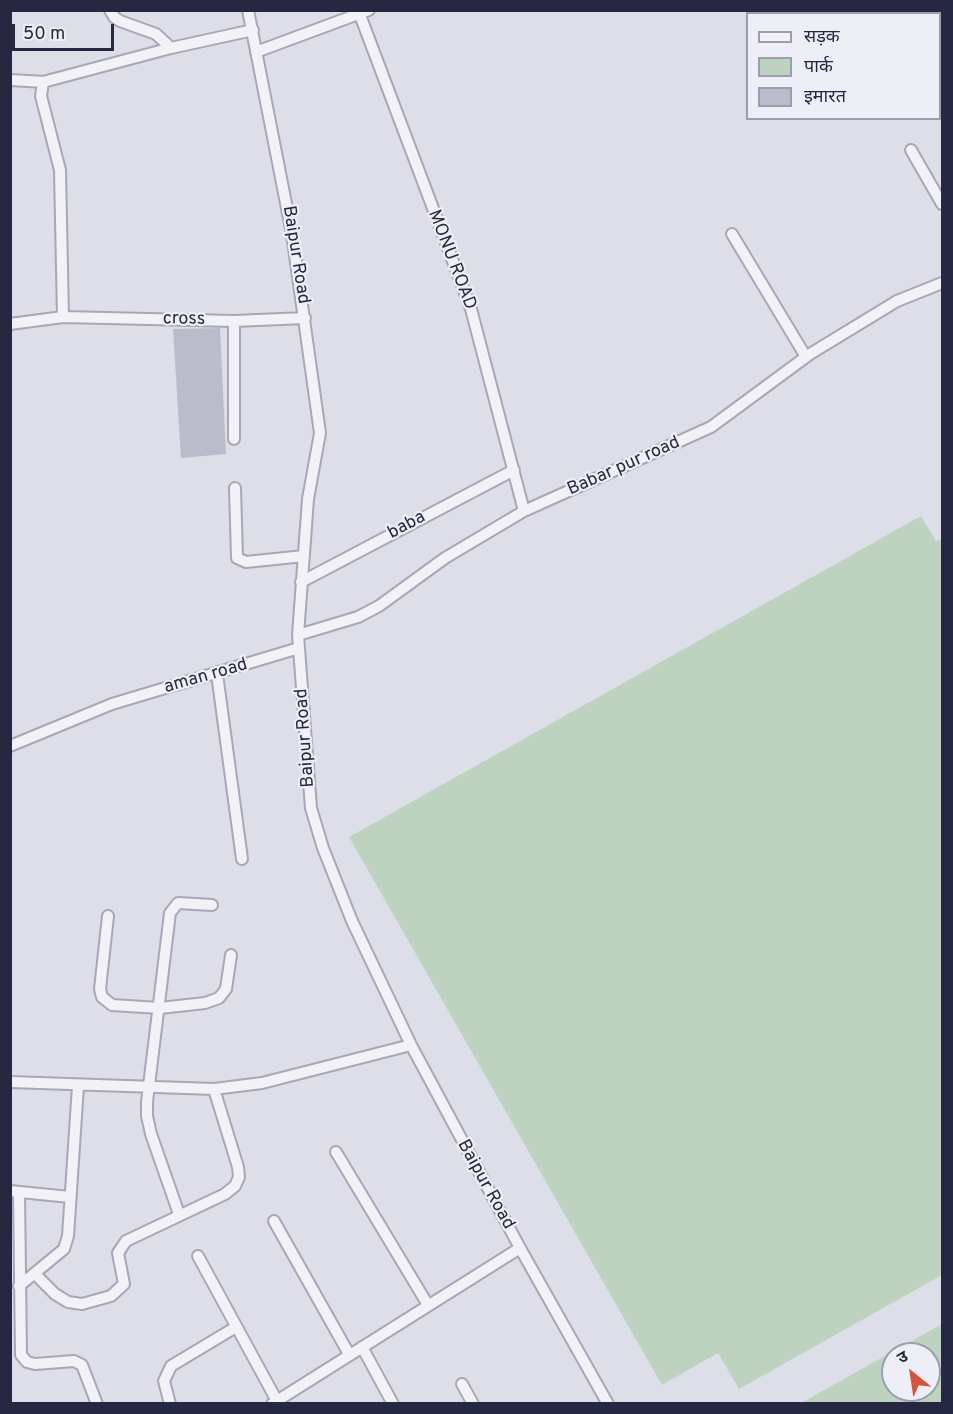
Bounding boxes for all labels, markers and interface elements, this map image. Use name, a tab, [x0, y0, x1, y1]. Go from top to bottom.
scale bar	[15, 12, 117, 50]
legend	[746, 12, 941, 120]
text: 50 m	[23, 23, 65, 46]
text: सड़क	[804, 26, 840, 49]
text: पार्क	[804, 56, 833, 79]
text: इमारत	[804, 86, 846, 109]
street label: Baipur Road	[277, 204, 313, 306]
street label: MONU ROAD	[422, 207, 480, 313]
street label: cross	[163, 309, 205, 331]
street label: Babar pur road	[564, 433, 684, 501]
street label: baba	[384, 507, 430, 545]
street label: aman road	[162, 655, 250, 699]
street label: Baipur Road	[292, 688, 320, 788]
street label: Baipur Road	[451, 1136, 519, 1234]
north arrow	[881, 1342, 941, 1402]
text: उ	[894, 1347, 912, 1369]

